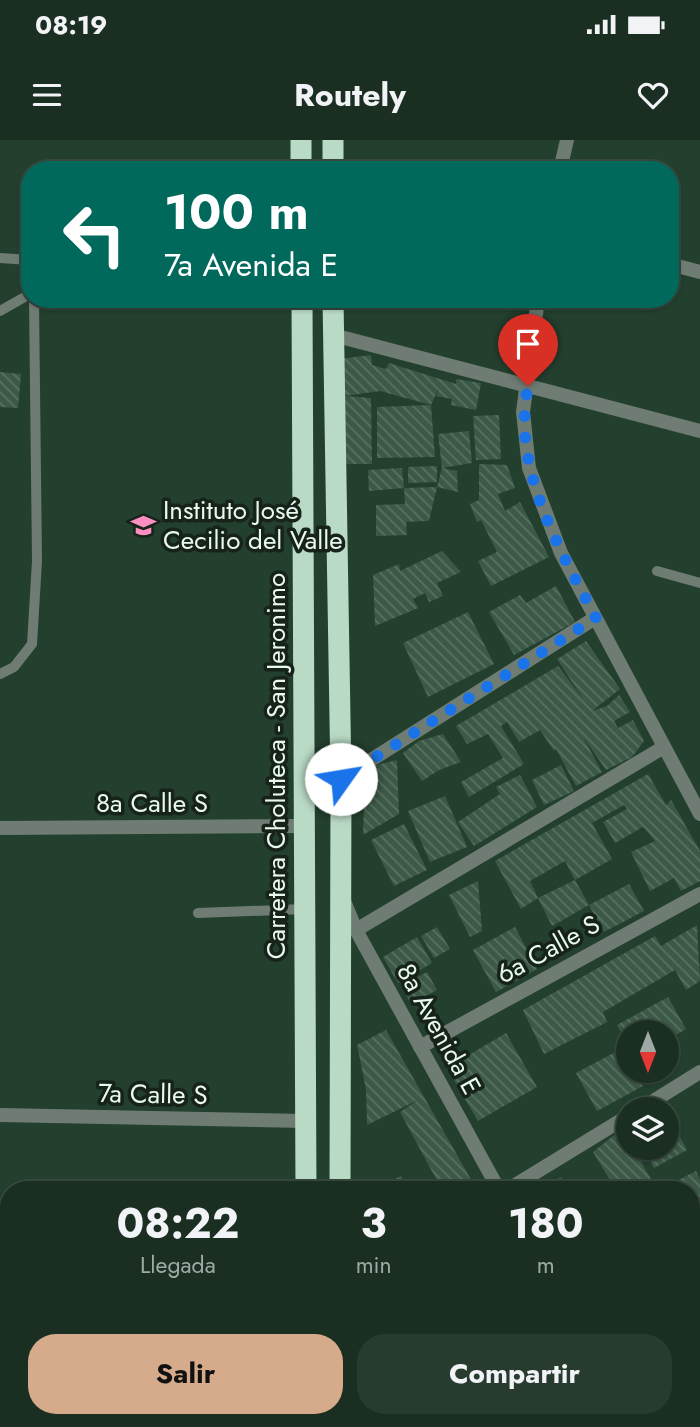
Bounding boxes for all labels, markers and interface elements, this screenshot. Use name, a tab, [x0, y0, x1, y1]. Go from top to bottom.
text: 08:19	[35, 6, 108, 44]
text: Routely	[294, 72, 406, 118]
icon: menu	[28, 76, 66, 114]
icon: heart	[634, 76, 672, 114]
text: 100 m	[164, 177, 309, 247]
icon: left	[49, 189, 140, 280]
text: 7a Avenida E	[164, 242, 338, 288]
pin	[498, 314, 558, 386]
icon: arrive	[509, 325, 547, 363]
place label: Instituto José Cecilio del Valle	[163, 491, 343, 559]
school or university icon: Instituto José Cecilio del Valle	[129, 511, 157, 539]
street label: Carretera Choluteca - San Jeronimo	[257, 573, 295, 959]
position arrow	[304, 742, 378, 816]
street label: 8a Calle S	[96, 784, 208, 822]
street label: 6a Calle S	[489, 905, 607, 993]
street label: 8a Avenida E	[387, 957, 491, 1101]
north arrow	[616, 1020, 679, 1083]
map controls	[616, 1020, 679, 1160]
street label: 7a Calle S	[98, 1074, 208, 1114]
button: layers	[616, 1097, 679, 1160]
text: 08:22	[116, 1193, 239, 1254]
text: 3	[361, 1193, 387, 1254]
text: 180	[508, 1193, 584, 1254]
text: Llegada	[140, 1248, 216, 1282]
text: min	[356, 1248, 392, 1282]
text: m	[537, 1248, 555, 1282]
button: Salir	[28, 1334, 343, 1414]
button: Compartir	[357, 1334, 672, 1414]

